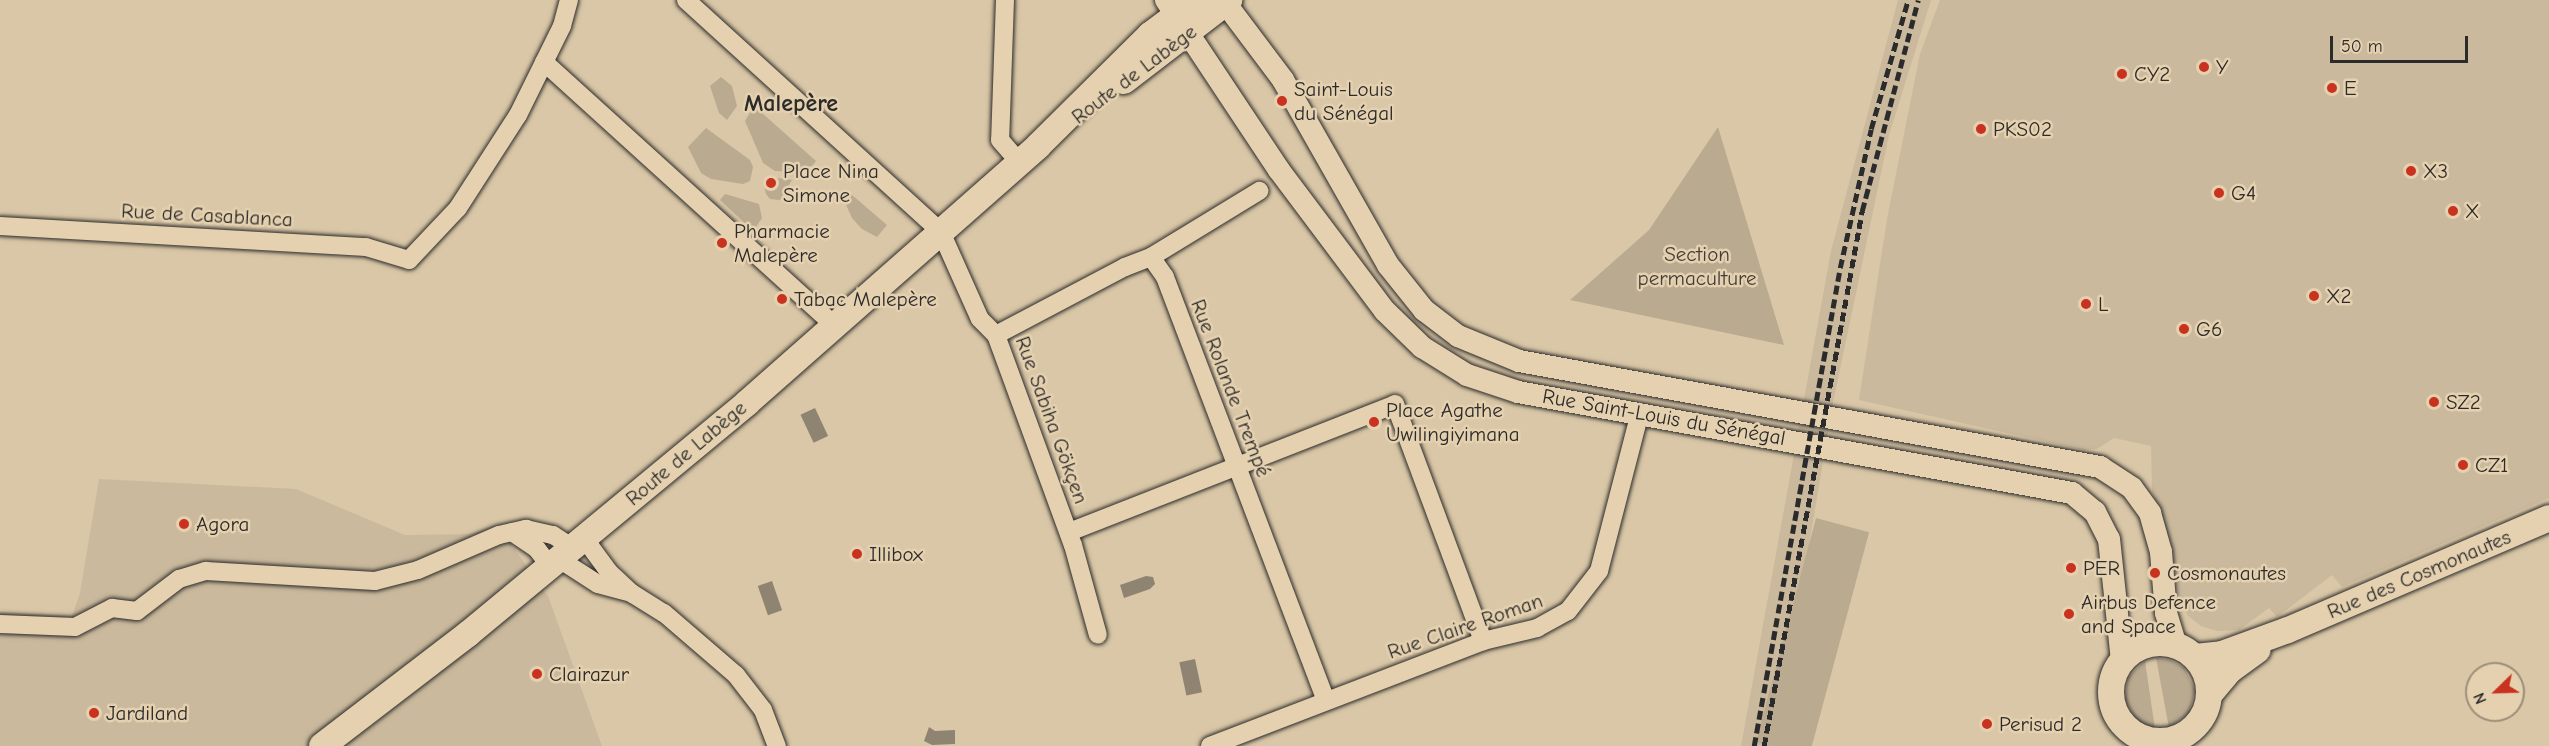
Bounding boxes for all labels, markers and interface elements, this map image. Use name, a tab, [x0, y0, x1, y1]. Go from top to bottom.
street label: Route de Labège	[1066, 19, 1202, 129]
scale bar	[2333, 24, 2471, 62]
text: 50 m	[2341, 36, 2383, 57]
place label: Y	[2216, 54, 2228, 80]
marker: Y	[2197, 60, 2211, 74]
place label: CY2	[2134, 61, 2170, 87]
marker: CY2	[2115, 67, 2129, 81]
place label: E	[2344, 75, 2357, 101]
place label: Saint-Louis du Sénégal	[1294, 76, 1394, 126]
marker: E	[2325, 81, 2339, 95]
district label: Malepère	[744, 90, 838, 118]
marker: Saint-Louis du Sénégal	[1275, 94, 1289, 108]
place label: PKS02	[1993, 116, 2052, 142]
marker: PKS02	[1974, 122, 1988, 136]
place label: Place Nina Simone	[783, 158, 879, 208]
place label: X3	[2423, 158, 2448, 184]
marker: X3	[2404, 164, 2418, 178]
marker: Place Nina Simone	[764, 176, 778, 190]
place label: G4	[2231, 180, 2256, 206]
marker: G4	[2212, 186, 2226, 200]
street label: Rue de Casablanca	[120, 198, 294, 232]
place label: X	[2465, 198, 2479, 224]
marker: X	[2446, 204, 2460, 218]
place label: Pharmacie Malepère	[734, 218, 830, 268]
marker: Pharmacie Malepère	[715, 236, 729, 250]
park label: Section permaculture	[1638, 241, 1756, 291]
place label: X2	[2326, 283, 2351, 309]
place label: Tabac Malepère	[794, 286, 937, 312]
marker: X2	[2307, 289, 2321, 303]
place label: L	[2098, 291, 2108, 317]
marker: Tabac Malepère	[775, 292, 789, 306]
street label: Rue Rolande Trempé	[1185, 296, 1277, 480]
marker: L	[2079, 297, 2093, 311]
place label: G6	[2196, 316, 2222, 342]
marker: G6	[2177, 322, 2191, 336]
street label: Rue Sabiha Gökçen	[1010, 333, 1094, 507]
street label: Rue Saint-Louis du Sénégal	[1541, 383, 1787, 451]
place label: SZ2	[2446, 389, 2481, 415]
street label: Route de Labège	[620, 395, 752, 511]
marker: SZ2	[2427, 395, 2441, 409]
place label: Place Agathe Uwilingiyimana	[1386, 397, 1520, 447]
marker: Place Agathe Uwilingiyimana	[1367, 415, 1381, 429]
place label: CZ1	[2475, 452, 2508, 478]
marker: CZ1	[2456, 458, 2470, 472]
place label: Agora	[196, 511, 249, 537]
marker: Agora	[177, 517, 191, 531]
street label: Rue des Cosmonautes	[2323, 524, 2515, 624]
place label: Illibox	[869, 541, 923, 567]
marker: Illibox	[850, 547, 864, 561]
place label: PER	[2083, 555, 2120, 581]
place label: Cosmonautes	[2167, 560, 2286, 586]
marker: PER	[2064, 561, 2078, 575]
marker: Cosmonautes	[2148, 566, 2162, 580]
street label: Rue Claire Roman	[1384, 588, 1546, 664]
place label: Airbus Defence and Space	[2081, 589, 2216, 639]
marker: Airbus Defence and Space	[2062, 607, 2076, 621]
place label: Clairazur	[549, 661, 629, 687]
north arrow	[2465, 662, 2525, 722]
marker: Clairazur	[530, 667, 544, 681]
text: N	[2470, 690, 2491, 707]
place label: Jardiland	[106, 700, 188, 726]
marker: Jardiland	[87, 706, 101, 720]
place label: Perisud 2	[1999, 711, 2082, 737]
marker: Perisud 2	[1980, 717, 1994, 731]

